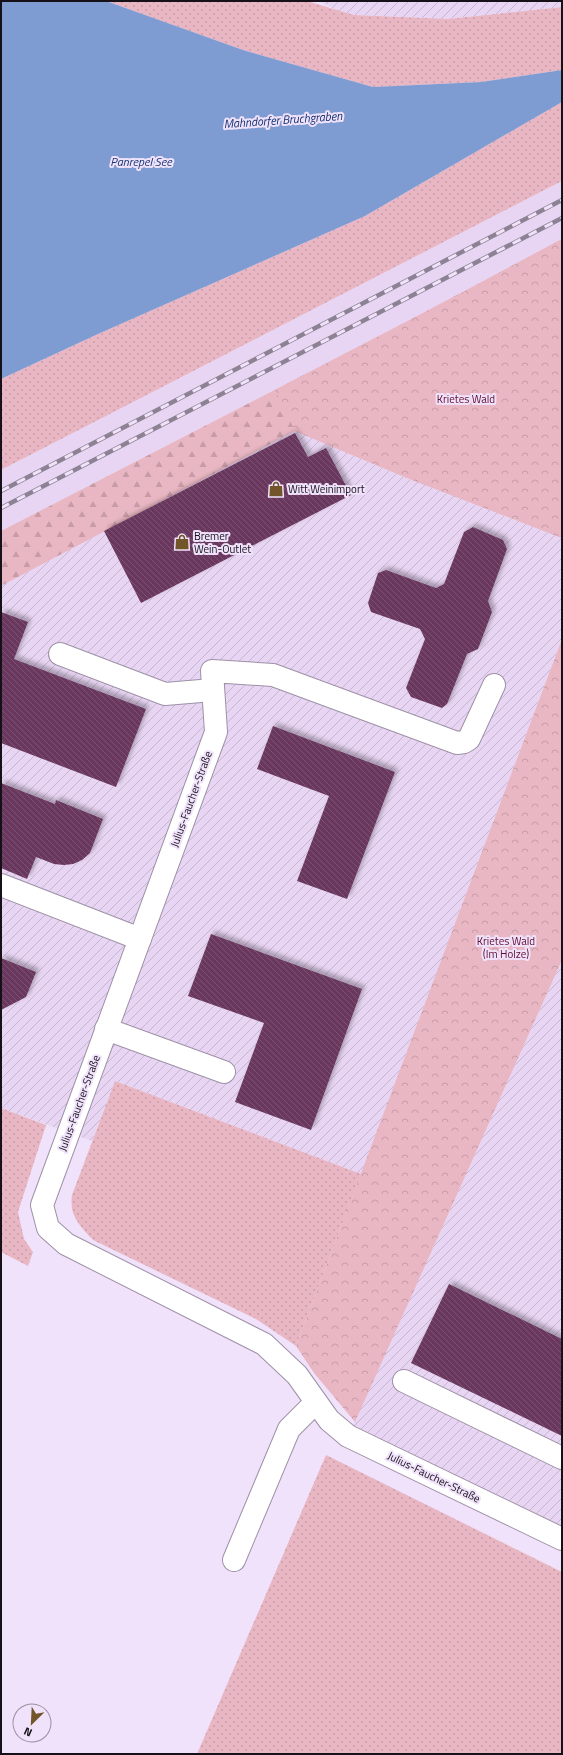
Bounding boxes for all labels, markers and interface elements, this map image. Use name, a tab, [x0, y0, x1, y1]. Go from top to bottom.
water label: Mahndorfer Bruchgraben	[223, 106, 344, 133]
water label: Panrepel See	[110, 152, 173, 171]
park label: Krietes Wald	[437, 391, 495, 407]
shop icon: Witt Weinimport	[267, 480, 285, 498]
place label: Witt Weinimport	[288, 481, 365, 497]
place label: Bremer Wein-Outlet	[194, 528, 251, 557]
shop icon: Bremer Wein-Outlet	[173, 533, 191, 551]
street label: Julius-Faucher-Straße	[166, 748, 216, 849]
park label: Krietes Wald (Im Holze)	[477, 933, 535, 962]
street label: Julius-Faucher-Straße	[54, 1052, 104, 1153]
street label: Julius-Faucher-Straße	[385, 1448, 483, 1507]
north arrow	[12, 1703, 52, 1743]
text: N	[21, 1723, 35, 1741]

